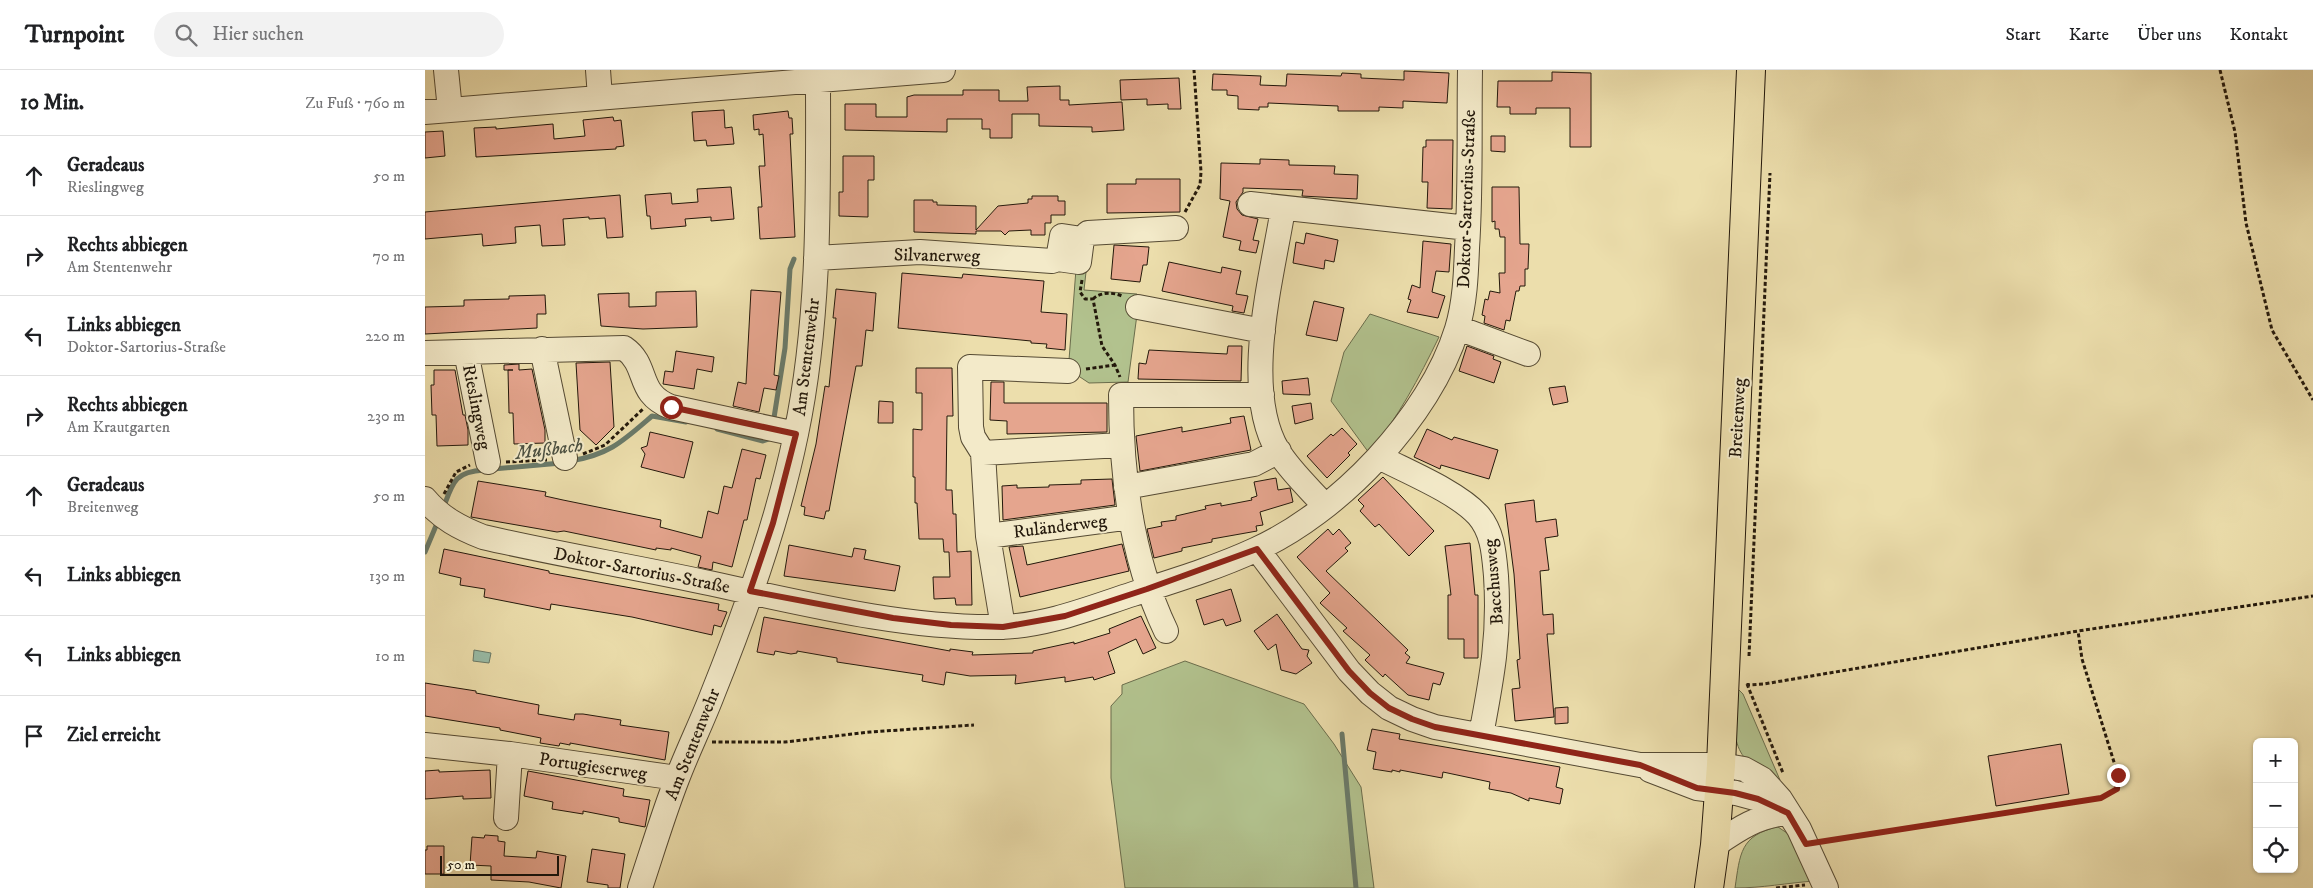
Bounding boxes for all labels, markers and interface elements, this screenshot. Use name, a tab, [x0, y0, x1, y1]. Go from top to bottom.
search box	[154, 12, 504, 57]
text: Turnpoint	[25, 20, 124, 50]
icon: search	[172, 21, 200, 49]
text: Hier suchen	[212, 23, 304, 46]
text: Start	[2005, 24, 2041, 46]
text: Karte	[2069, 24, 2109, 46]
text: Über uns	[2137, 24, 2201, 46]
text: Kontakt	[2229, 24, 2288, 46]
text: 10 Min.	[20, 90, 84, 116]
text: Zu Fuß · 760 m	[305, 93, 405, 113]
street label: Doktor-Sartorius-Straße	[1453, 109, 1481, 289]
text: Geradeaus	[67, 154, 144, 177]
icon: ahead	[20, 162, 48, 190]
text: 50 m	[373, 166, 405, 186]
text: Rieslingweg	[67, 177, 144, 197]
text: Rechts abbiegen	[67, 234, 188, 257]
icon: right	[20, 242, 48, 270]
street label: Silvanerweg	[894, 244, 981, 268]
text: 70 m	[373, 246, 405, 266]
text: Am Stentenwehr	[67, 257, 172, 277]
street label: Am Stentenwehr	[789, 297, 825, 417]
text: Links abbiegen	[67, 314, 181, 337]
icon: left	[20, 322, 48, 350]
text: 220 m	[365, 326, 405, 346]
text: Doktor-Sartorius-Straße	[67, 337, 226, 357]
street label: Rieslingweg	[457, 363, 495, 452]
street label: Breitenweg	[1725, 377, 1751, 459]
text: Rechts abbiegen	[67, 394, 188, 417]
route start	[660, 396, 683, 419]
icon: right	[20, 402, 48, 430]
text: 230 m	[367, 406, 405, 426]
text: Am Krautgarten	[67, 417, 170, 437]
water label: Mußbach	[512, 434, 585, 465]
text: Geradeaus	[67, 474, 144, 497]
icon: ahead	[20, 482, 48, 510]
text: 50 m	[373, 486, 405, 506]
text: Breitenweg	[67, 497, 138, 517]
street label: Ruländerweg	[1012, 510, 1108, 544]
street label: Bacchusweg	[1479, 538, 1509, 626]
street label: Doktor-Sartorius-Straße	[552, 543, 732, 599]
icon: left	[20, 562, 48, 590]
text: Links abbiegen	[67, 564, 181, 587]
text: 130 m	[369, 566, 405, 586]
icon: left	[20, 642, 48, 670]
text: Links abbiegen	[67, 644, 181, 667]
text: 10 m	[375, 646, 405, 666]
street label: Am Stentenwehr	[661, 685, 725, 803]
icon: arrive	[20, 722, 48, 750]
text: Ziel erreicht	[67, 724, 161, 747]
map controls	[2253, 738, 2298, 873]
button: +	[2253, 738, 2298, 783]
street label: Portugieserweg	[537, 749, 649, 785]
route end	[2107, 764, 2130, 787]
button: −	[2253, 783, 2298, 828]
button: locate	[2253, 828, 2298, 873]
scale bar	[440, 853, 559, 876]
text: 50 m	[447, 856, 475, 874]

